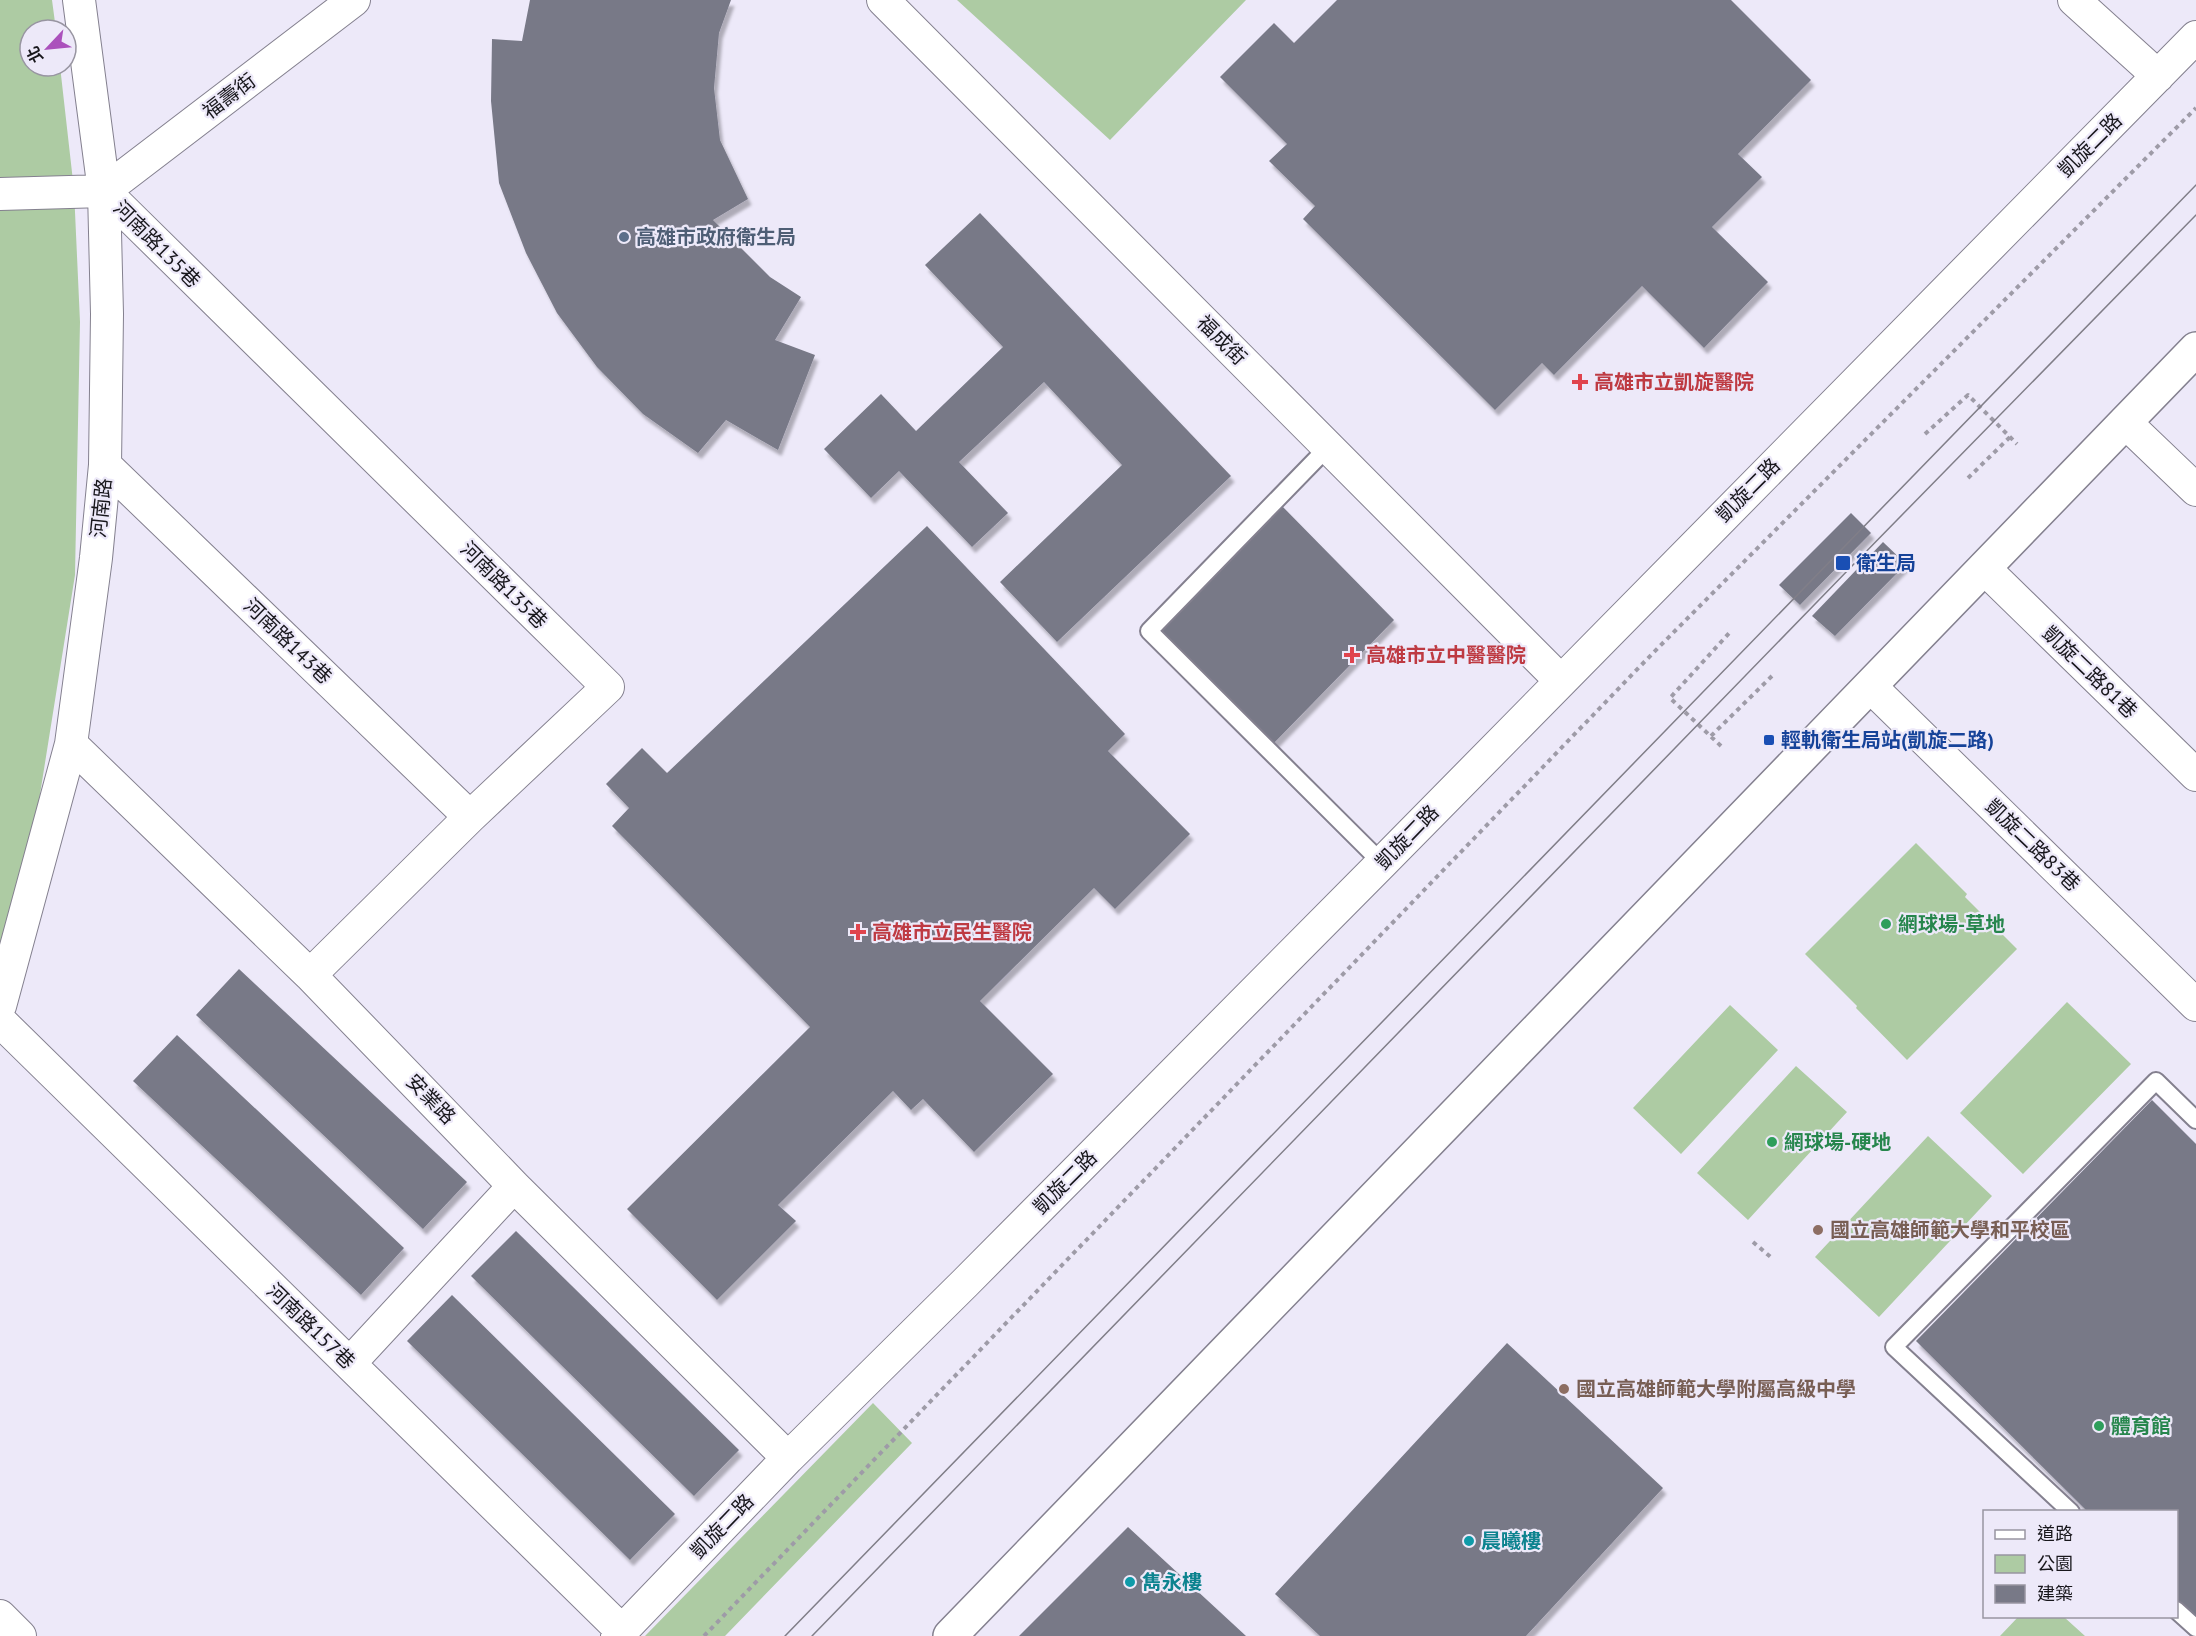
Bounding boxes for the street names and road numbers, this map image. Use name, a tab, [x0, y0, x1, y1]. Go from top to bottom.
street label: 福壽街	[197, 68, 261, 124]
street label: 凱旋二路	[2053, 108, 2127, 182]
street label: 河南路135巷	[108, 195, 206, 293]
street label: 福成街	[1192, 310, 1252, 370]
street label: 凱旋二路	[1711, 453, 1785, 527]
street label: 河南路	[85, 477, 117, 539]
street label: 河南路135巷	[455, 536, 553, 634]
street label: 河南路143巷	[238, 593, 338, 689]
street label: 凱旋二路81巷	[2037, 620, 2143, 724]
street label: 凱旋二路83巷	[1980, 793, 2086, 897]
street label: 凱旋二路	[1370, 799, 1444, 875]
street label: 安業路	[401, 1068, 461, 1130]
street label: 凱旋二路	[1028, 1145, 1102, 1219]
street label: 河南路157巷	[261, 1278, 361, 1374]
street label: 凱旋二路	[685, 1488, 759, 1564]

